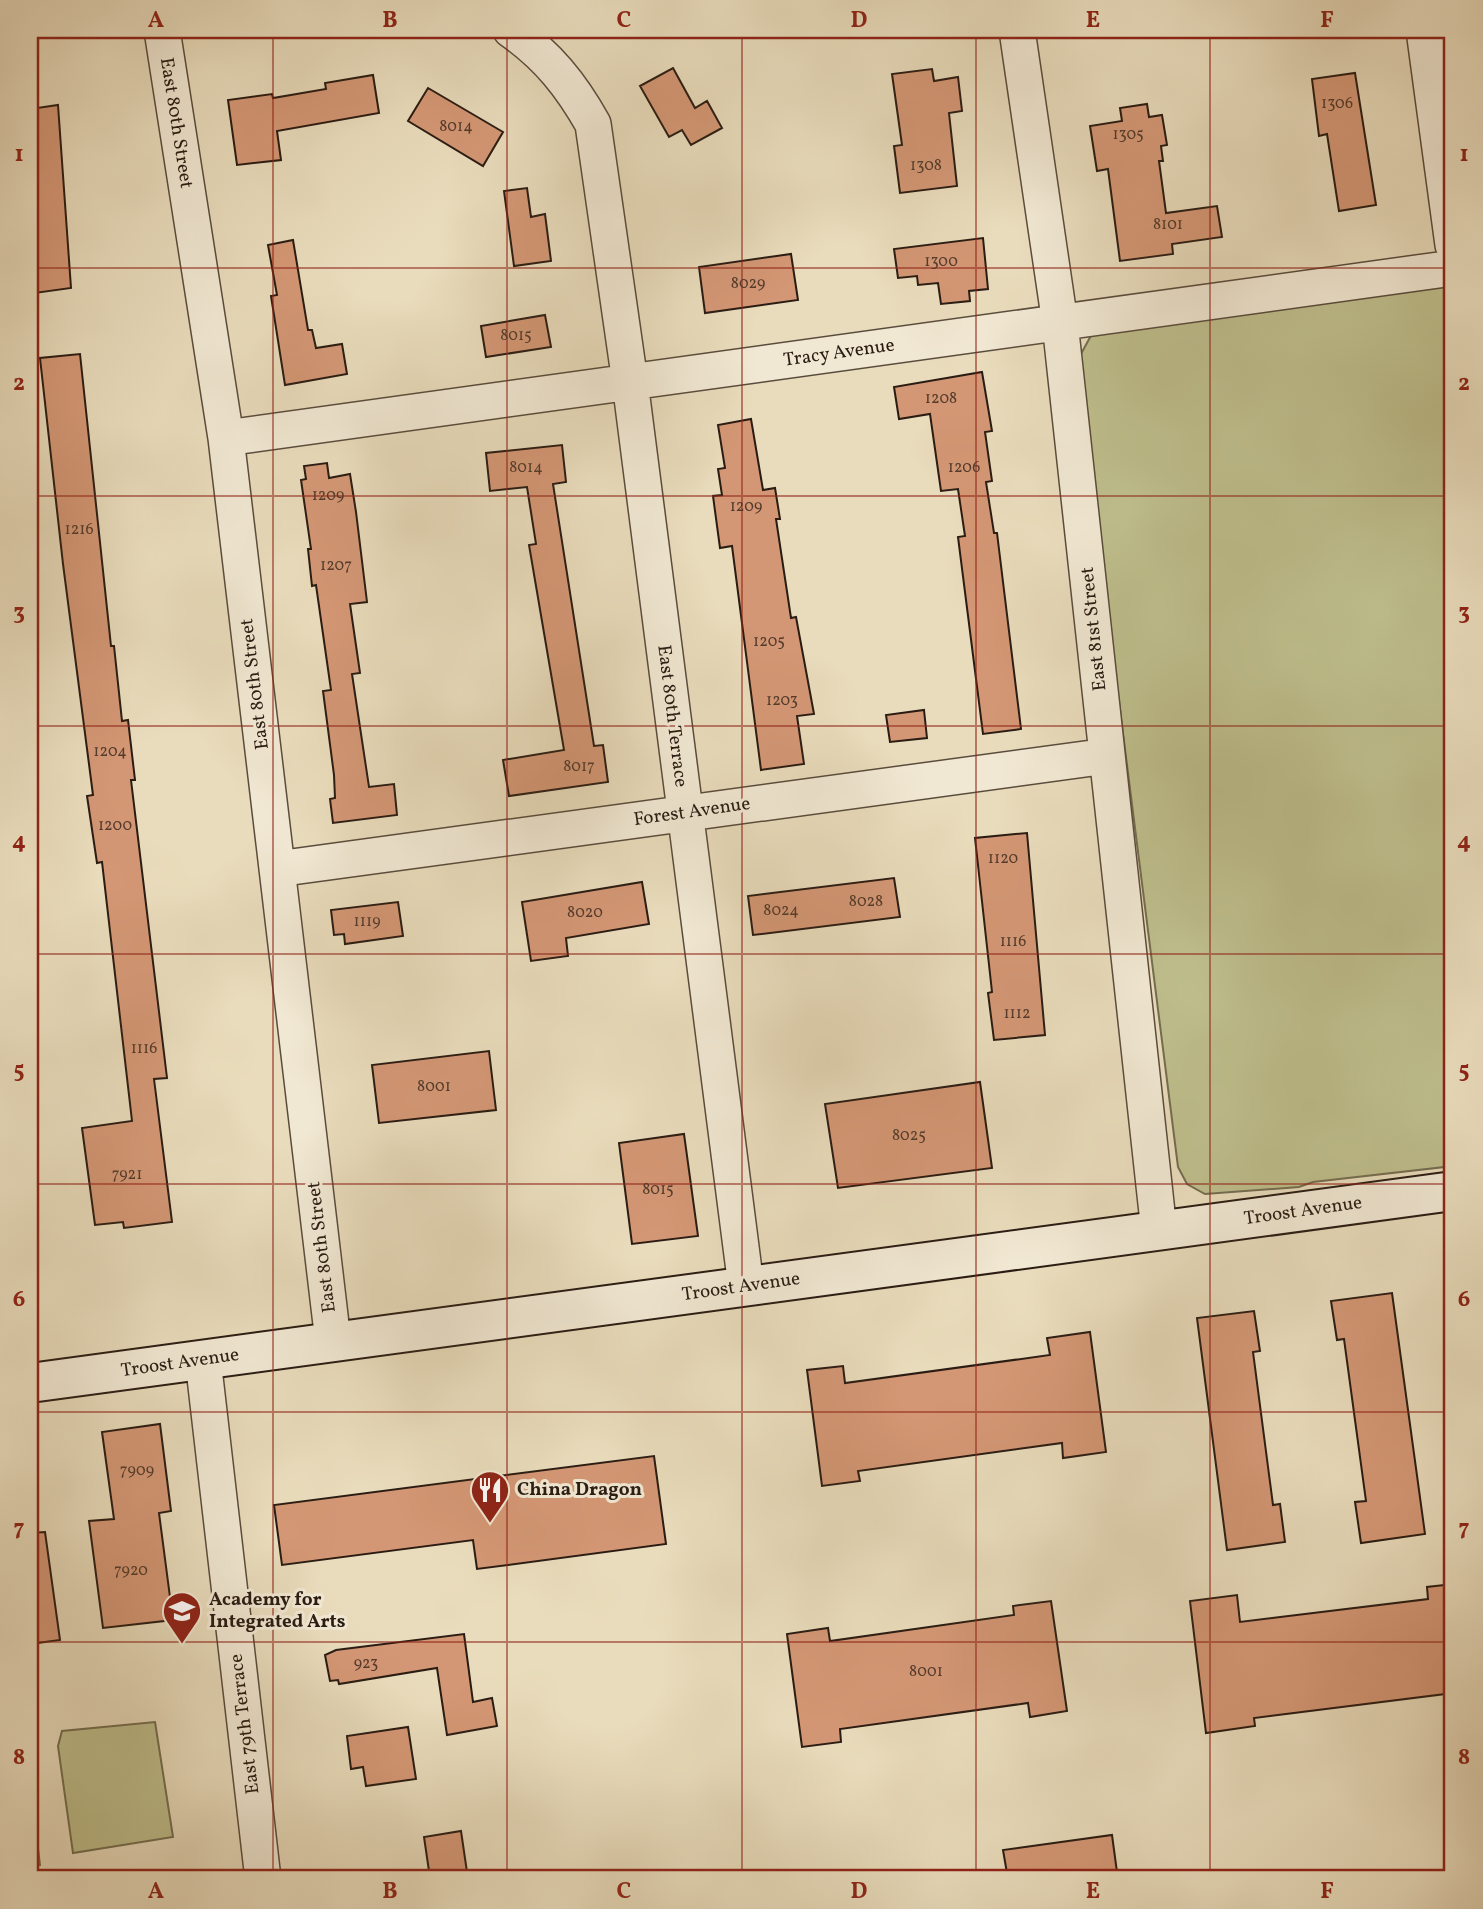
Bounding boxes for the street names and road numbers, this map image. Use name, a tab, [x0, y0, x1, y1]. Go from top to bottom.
street label: East 80th Street	[153, 56, 199, 191]
street label: Tracy Avenue	[782, 332, 896, 374]
street label: East 81st Street	[1075, 565, 1113, 692]
street label: East 80th Street	[234, 617, 276, 751]
street label: East 80th Terrace	[650, 643, 694, 789]
street label: Forest Avenue	[632, 791, 752, 833]
street label: East 80th Street	[301, 1180, 343, 1314]
street label: Troost Avenue	[1242, 1190, 1364, 1232]
street label: Troost Avenue	[680, 1266, 802, 1308]
street label: Troost Avenue	[119, 1342, 241, 1384]
street label: East 79th Terrace	[223, 1652, 267, 1796]

